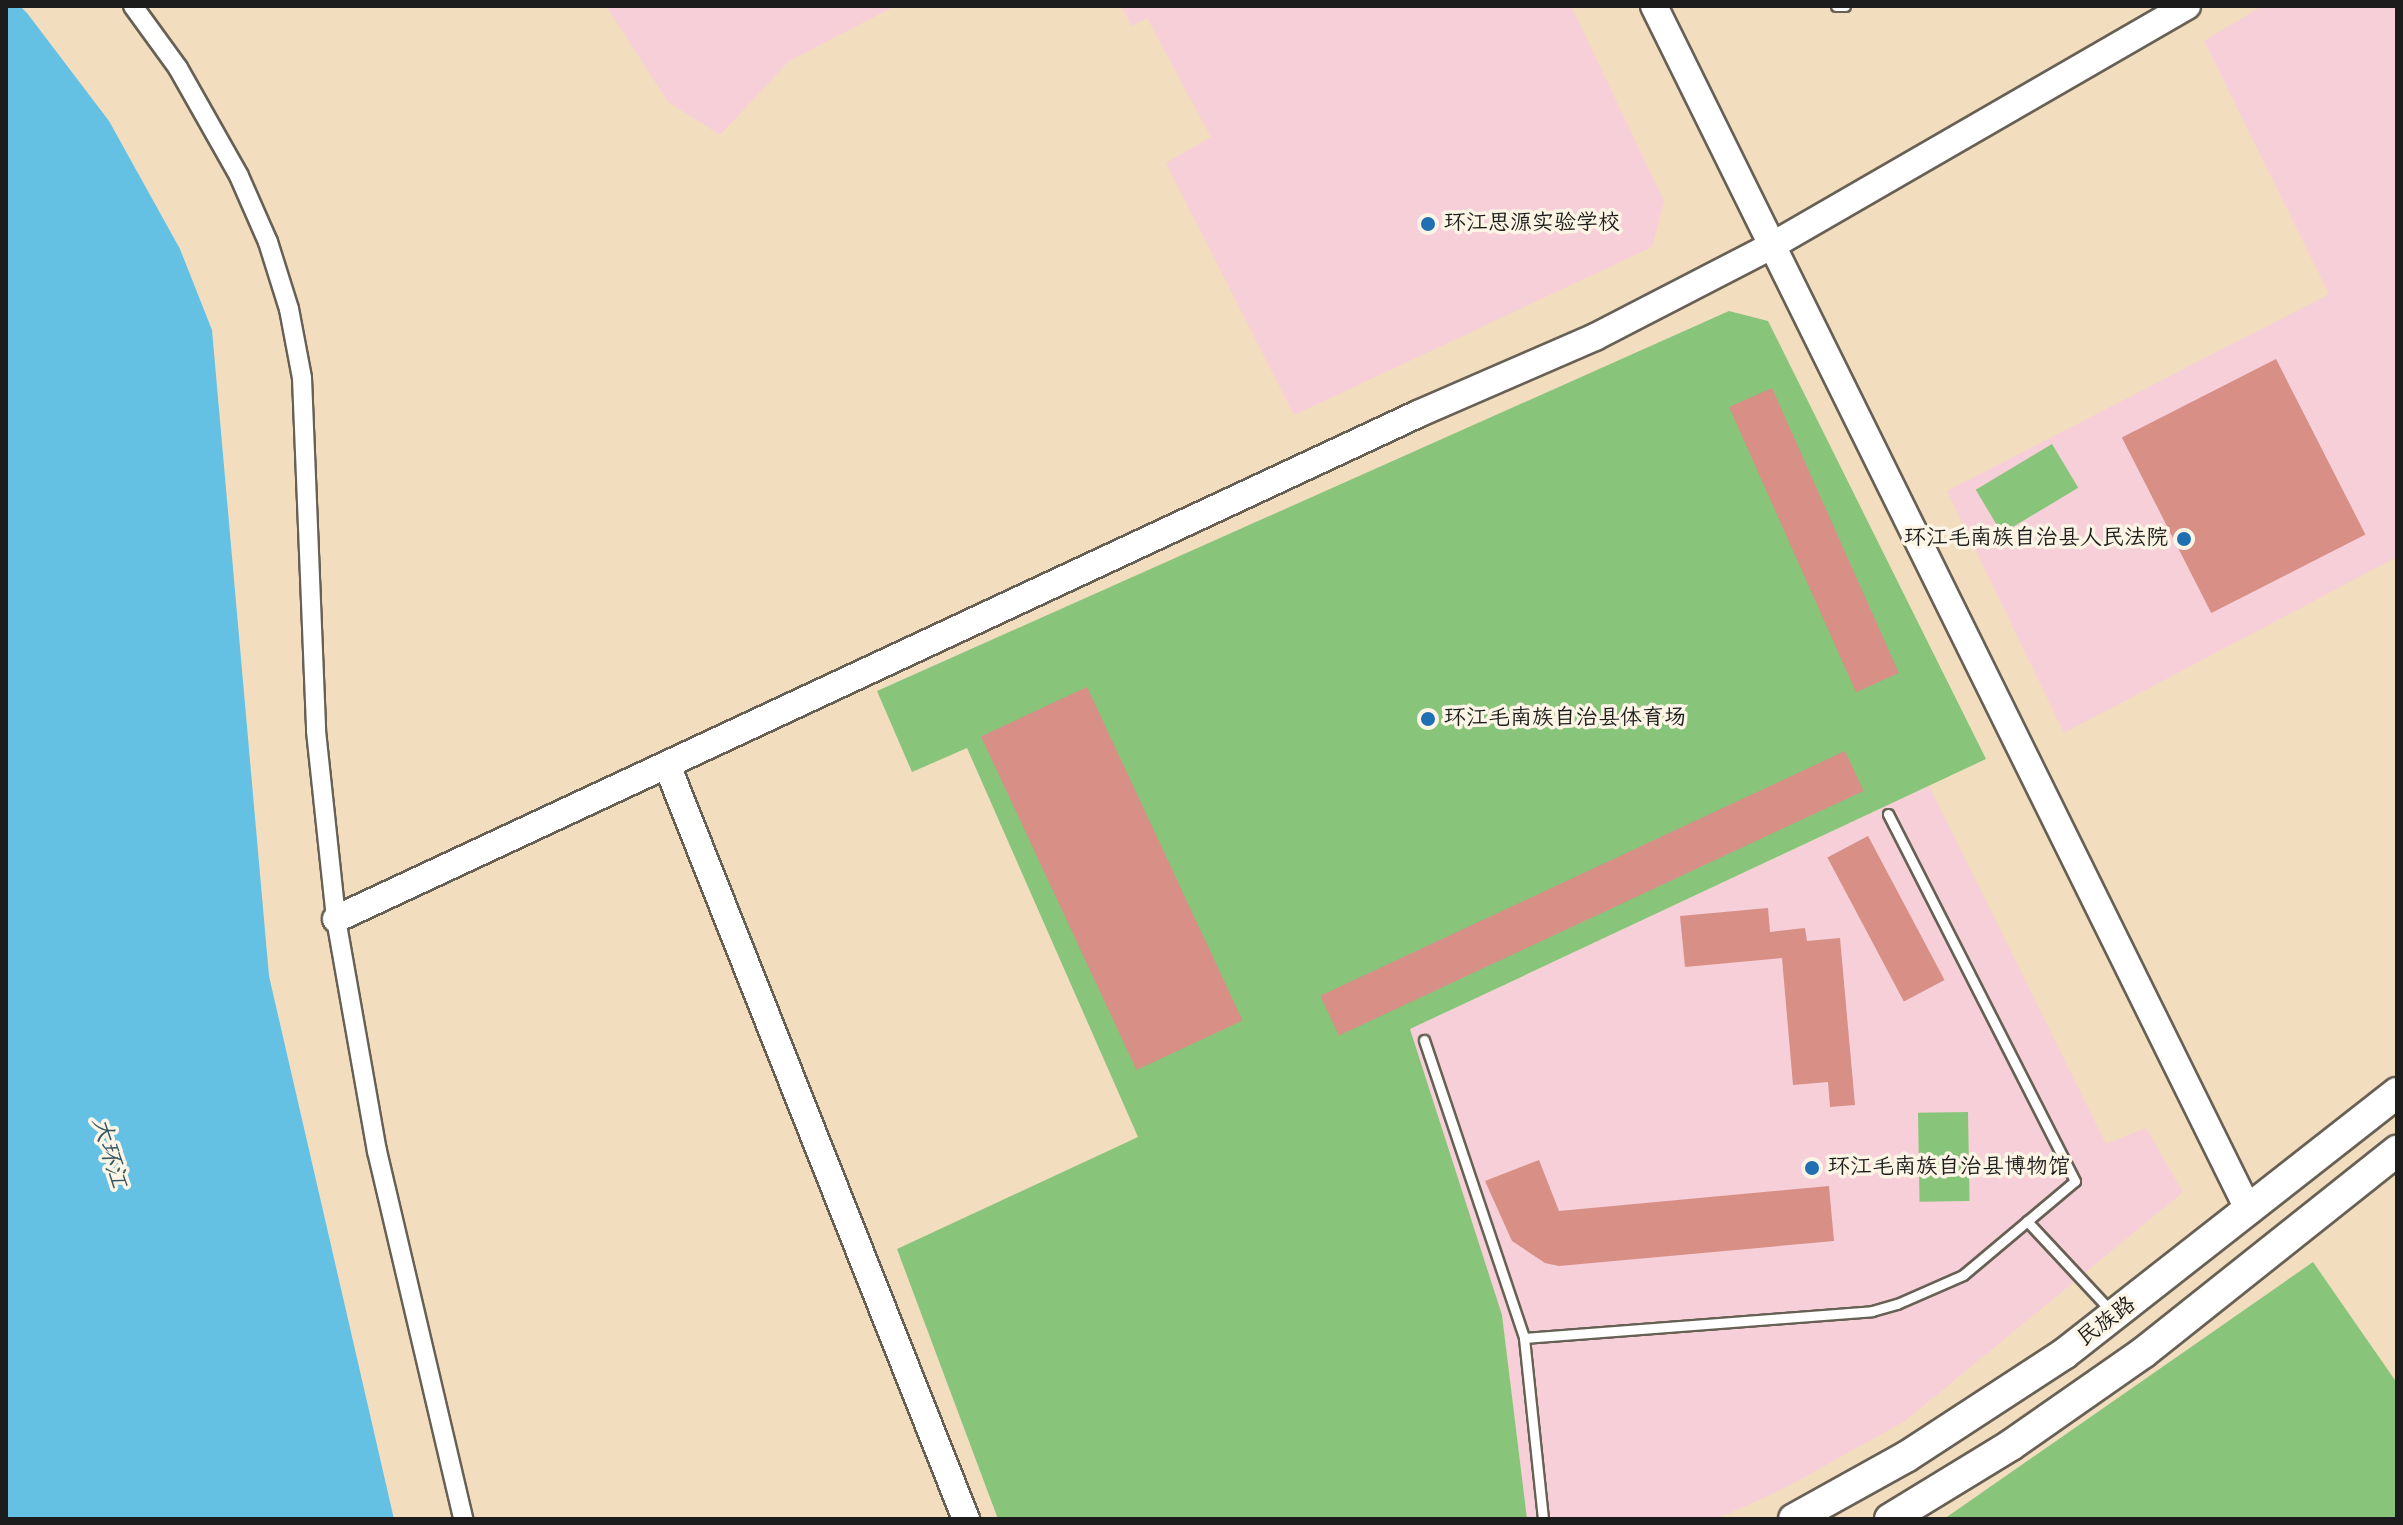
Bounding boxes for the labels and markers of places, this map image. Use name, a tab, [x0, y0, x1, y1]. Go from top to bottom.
place label: 环江思源实验学校	[1444, 211, 1620, 237]
marker: 环江思源实验学校	[1419, 215, 1437, 233]
place label: 环江毛南族自治县人民法院	[1904, 526, 2168, 552]
marker: 环江毛南族自治县人民法院	[2175, 530, 2193, 548]
place label: 环江毛南族自治县体育场	[1444, 706, 1686, 732]
marker: 环江毛南族自治县体育场	[1419, 710, 1437, 728]
place label: 环江毛南族自治县博物馆	[1828, 1155, 2070, 1181]
marker: 环江毛南族自治县博物馆	[1803, 1159, 1821, 1177]

